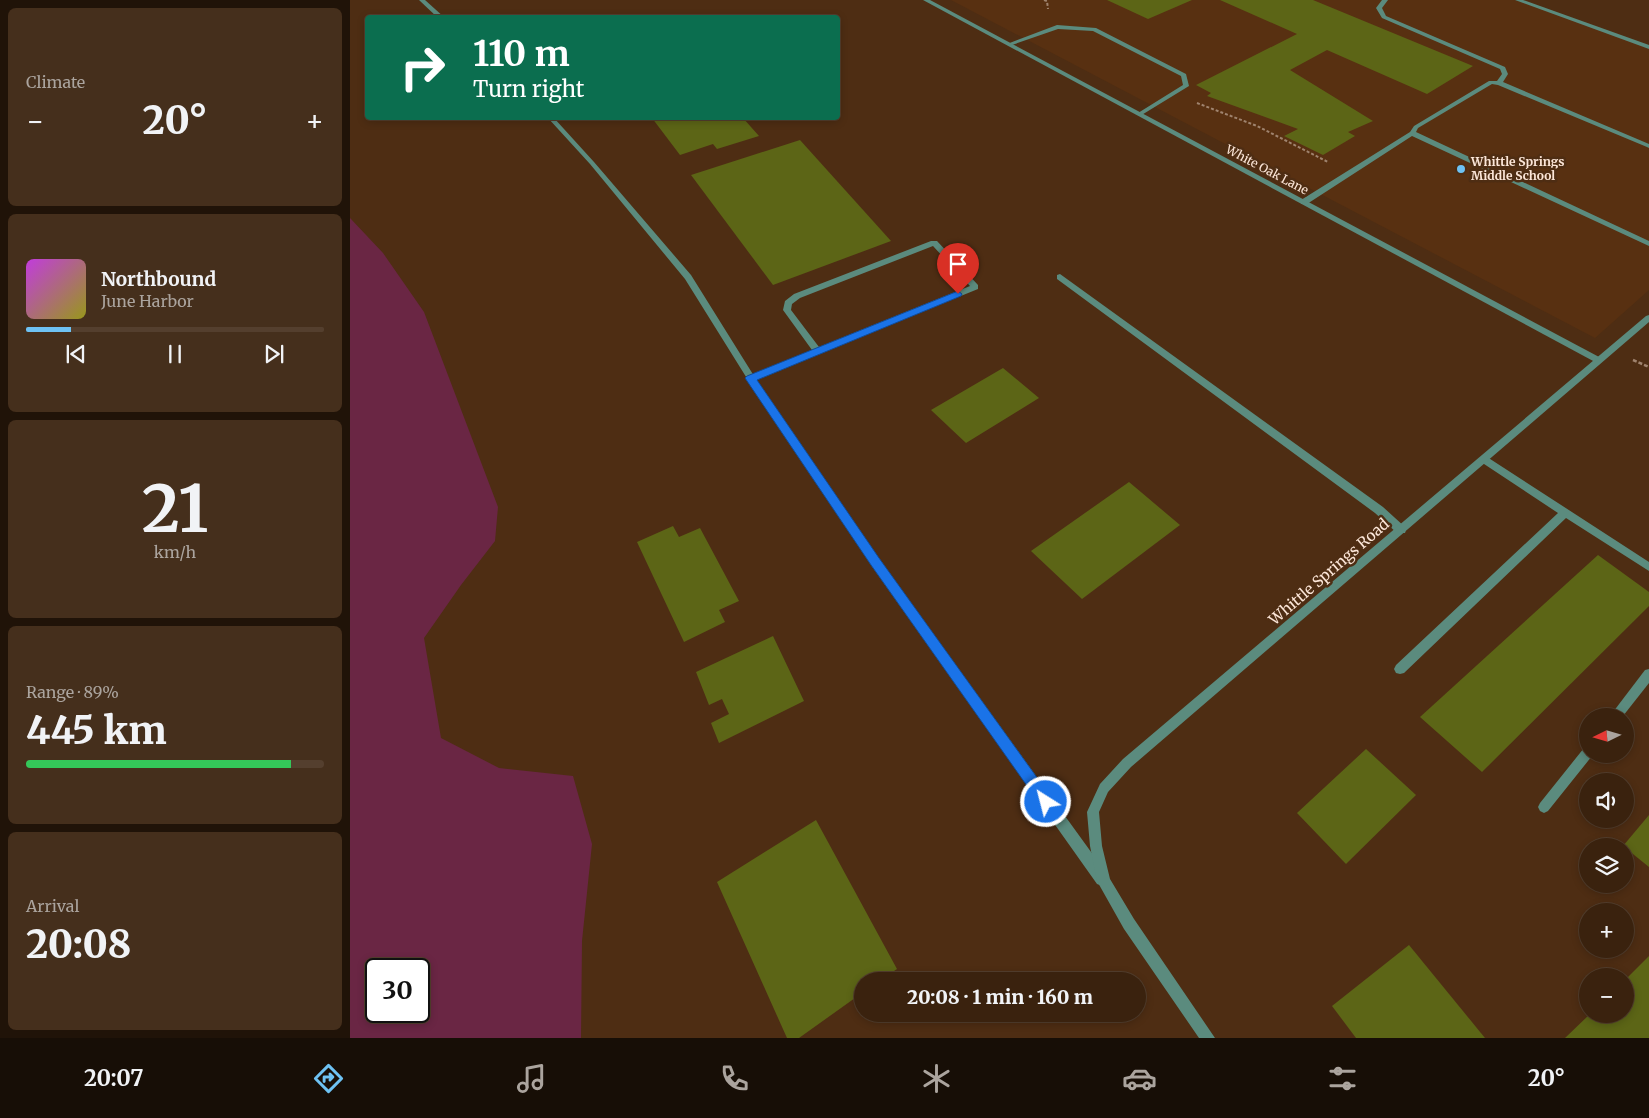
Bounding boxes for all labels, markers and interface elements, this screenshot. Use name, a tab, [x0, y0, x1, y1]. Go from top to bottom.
text: 110 m	[473, 32, 570, 76]
icon: right	[390, 35, 455, 100]
text: Climate	[26, 72, 85, 92]
text: Turn right	[473, 75, 584, 103]
text: 20°	[143, 97, 207, 144]
text: −	[26, 103, 45, 139]
text: +	[305, 103, 324, 139]
street label: White Oak Lane	[1222, 141, 1311, 198]
place label: Whittle Springs Middle School	[1470, 154, 1564, 183]
marker: Whittle Springs Middle School	[1455, 163, 1467, 175]
pin	[937, 243, 979, 294]
icon: arrive	[944, 250, 972, 278]
text: Northbound	[101, 267, 216, 291]
text: June Harbor	[101, 291, 194, 311]
icon: previous	[62, 340, 90, 368]
icon: pause	[161, 340, 189, 368]
icon: next	[260, 340, 288, 368]
text: 21	[142, 468, 208, 550]
street label: Whittle Springs Road	[1264, 514, 1393, 630]
text: km/h	[154, 542, 196, 562]
text: Range · 89%	[26, 682, 119, 702]
text: 445 km	[26, 707, 167, 754]
north arrow	[1579, 708, 1634, 762]
map controls	[1579, 708, 1634, 1023]
button: sound	[1579, 773, 1634, 828]
position arrow	[1019, 775, 1071, 827]
button: layers	[1579, 838, 1634, 893]
text: Arrival	[26, 896, 79, 916]
button: +	[1579, 903, 1634, 958]
text: 20:08	[26, 921, 131, 968]
speed limit sign: 30	[365, 958, 430, 1023]
button: −	[1579, 968, 1634, 1023]
text: 20:08 · 1 min · 160 m	[907, 985, 1093, 1009]
icon: directions	[311, 1061, 346, 1096]
icon: music	[514, 1061, 549, 1096]
icon: phone	[717, 1061, 752, 1096]
icon: climate	[919, 1061, 954, 1096]
icon: car	[1122, 1061, 1157, 1096]
icon: filters	[1325, 1061, 1360, 1096]
text: 20:07	[84, 1064, 143, 1092]
text: 20°	[1528, 1064, 1565, 1092]

